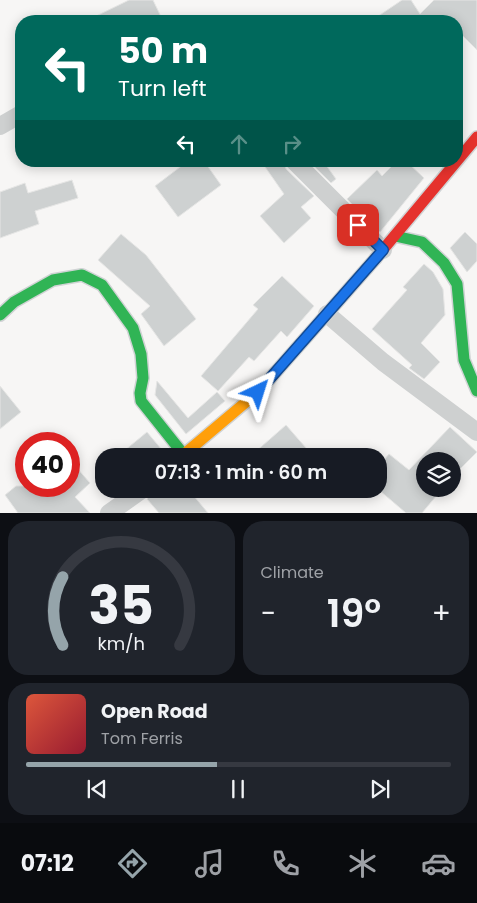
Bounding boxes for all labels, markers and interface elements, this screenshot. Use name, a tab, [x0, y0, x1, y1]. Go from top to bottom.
text: 50 m	[118, 26, 208, 75]
icon: left	[35, 35, 100, 100]
text: Turn left	[118, 73, 206, 104]
icon: left	[172, 130, 200, 158]
icon: ahead	[225, 130, 253, 158]
icon: right	[278, 130, 306, 158]
pin	[337, 204, 379, 246]
icon: arrive	[344, 211, 372, 239]
position arrow	[231, 365, 283, 417]
speed limit sign: 40	[15, 432, 80, 497]
map controls	[416, 452, 461, 497]
button: layers	[416, 452, 461, 497]
text: 07:13 · 1 min · 60 m	[155, 459, 327, 486]
text: Climate	[261, 561, 324, 584]
text: 35	[89, 569, 154, 642]
text: 19°	[327, 587, 381, 640]
text: −	[261, 594, 276, 633]
text: +	[432, 594, 451, 633]
text: km/h	[97, 631, 145, 656]
text: Open Road	[101, 698, 208, 725]
text: Tom Ferris	[101, 727, 183, 750]
icon: previous	[83, 775, 111, 803]
icon: pause	[224, 775, 252, 803]
icon: next	[366, 775, 394, 803]
icon: directions	[115, 846, 150, 881]
icon: music	[192, 846, 227, 881]
icon: phone	[268, 846, 303, 881]
icon: climate	[345, 846, 380, 881]
icon: car	[421, 846, 456, 881]
text: 07:12	[21, 848, 74, 879]

